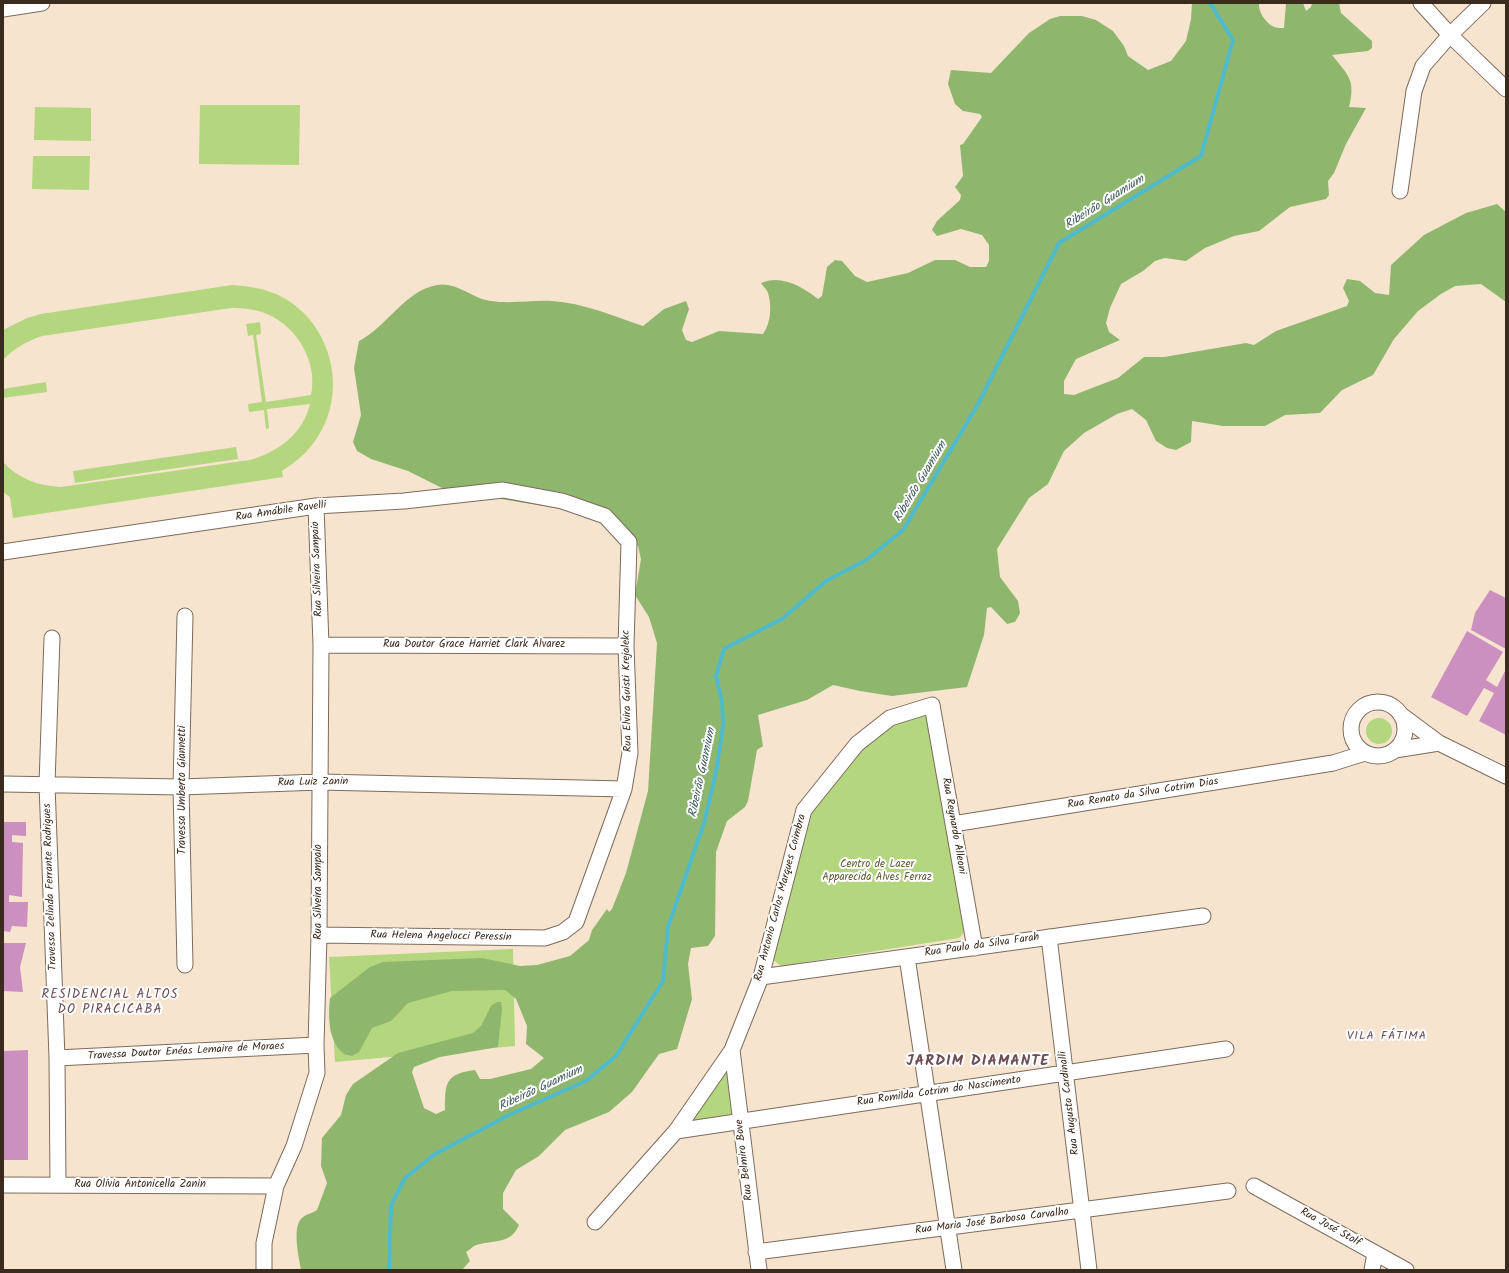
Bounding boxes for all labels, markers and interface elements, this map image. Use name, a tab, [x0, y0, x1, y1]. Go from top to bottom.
water label: Ribeirão Guamium	[1063, 173, 1147, 233]
water label: Ribeirão Guamium	[891, 439, 951, 525]
street label: Rua Amábile Ravelli	[235, 499, 327, 525]
street label: Rua Silveira Sampaio	[310, 521, 326, 617]
street label: Rua Elvira Guisti Krejalekc	[620, 630, 636, 752]
street label: Rua Doutor Grace Harriet Clark Alvarez	[383, 638, 565, 652]
street label: Travessa Umberto Giannetti	[176, 726, 190, 854]
water label: Ribeirão Guamium	[687, 727, 719, 819]
street label: Rua Luiz Zanin	[278, 776, 348, 790]
street label: Rua Renato da Silva Cotrim Dias	[1067, 776, 1219, 812]
street label: Rua Reynardo Alleoni	[938, 777, 968, 875]
street label: Travessa Zelinda Ferrante Rodrigues	[41, 803, 61, 971]
street label: Rua Antonio Carlos Marques Coimbra	[752, 813, 810, 983]
street label: Rua Silveira Sampaio	[312, 844, 326, 940]
park label: Centro de Lazer Apparecida Alves Ferraz	[822, 858, 932, 884]
street label: Rua Helena Angelocci Peressin	[370, 929, 512, 945]
street label: Rua Paulo da Silva Farah	[924, 931, 1040, 961]
district label: RESIDENCIAL ALTOS DO PIRACICABA	[42, 988, 178, 1019]
district label: VILA FÁTIMA	[1347, 1030, 1427, 1044]
street label: Travessa Doutor Enéas Lemaire de Moraes	[87, 1040, 285, 1064]
street label: Rua Augusto Cardinalli	[1057, 1050, 1083, 1156]
district label: JARDIM DIAMANTE	[906, 1053, 1050, 1071]
water label: Ribeirão Guamium	[497, 1063, 585, 1115]
street label: Rua Romilda Cotrim do Nascimento	[856, 1074, 1022, 1110]
street label: Rua Belmiro Bove	[733, 1119, 757, 1201]
street label: Rua Olívia Antonicella Zanin	[74, 1178, 206, 1192]
street label: Rua Maria José Barbosa Carvalho	[914, 1206, 1070, 1238]
street label: Rua José Stolf	[1297, 1206, 1363, 1250]

